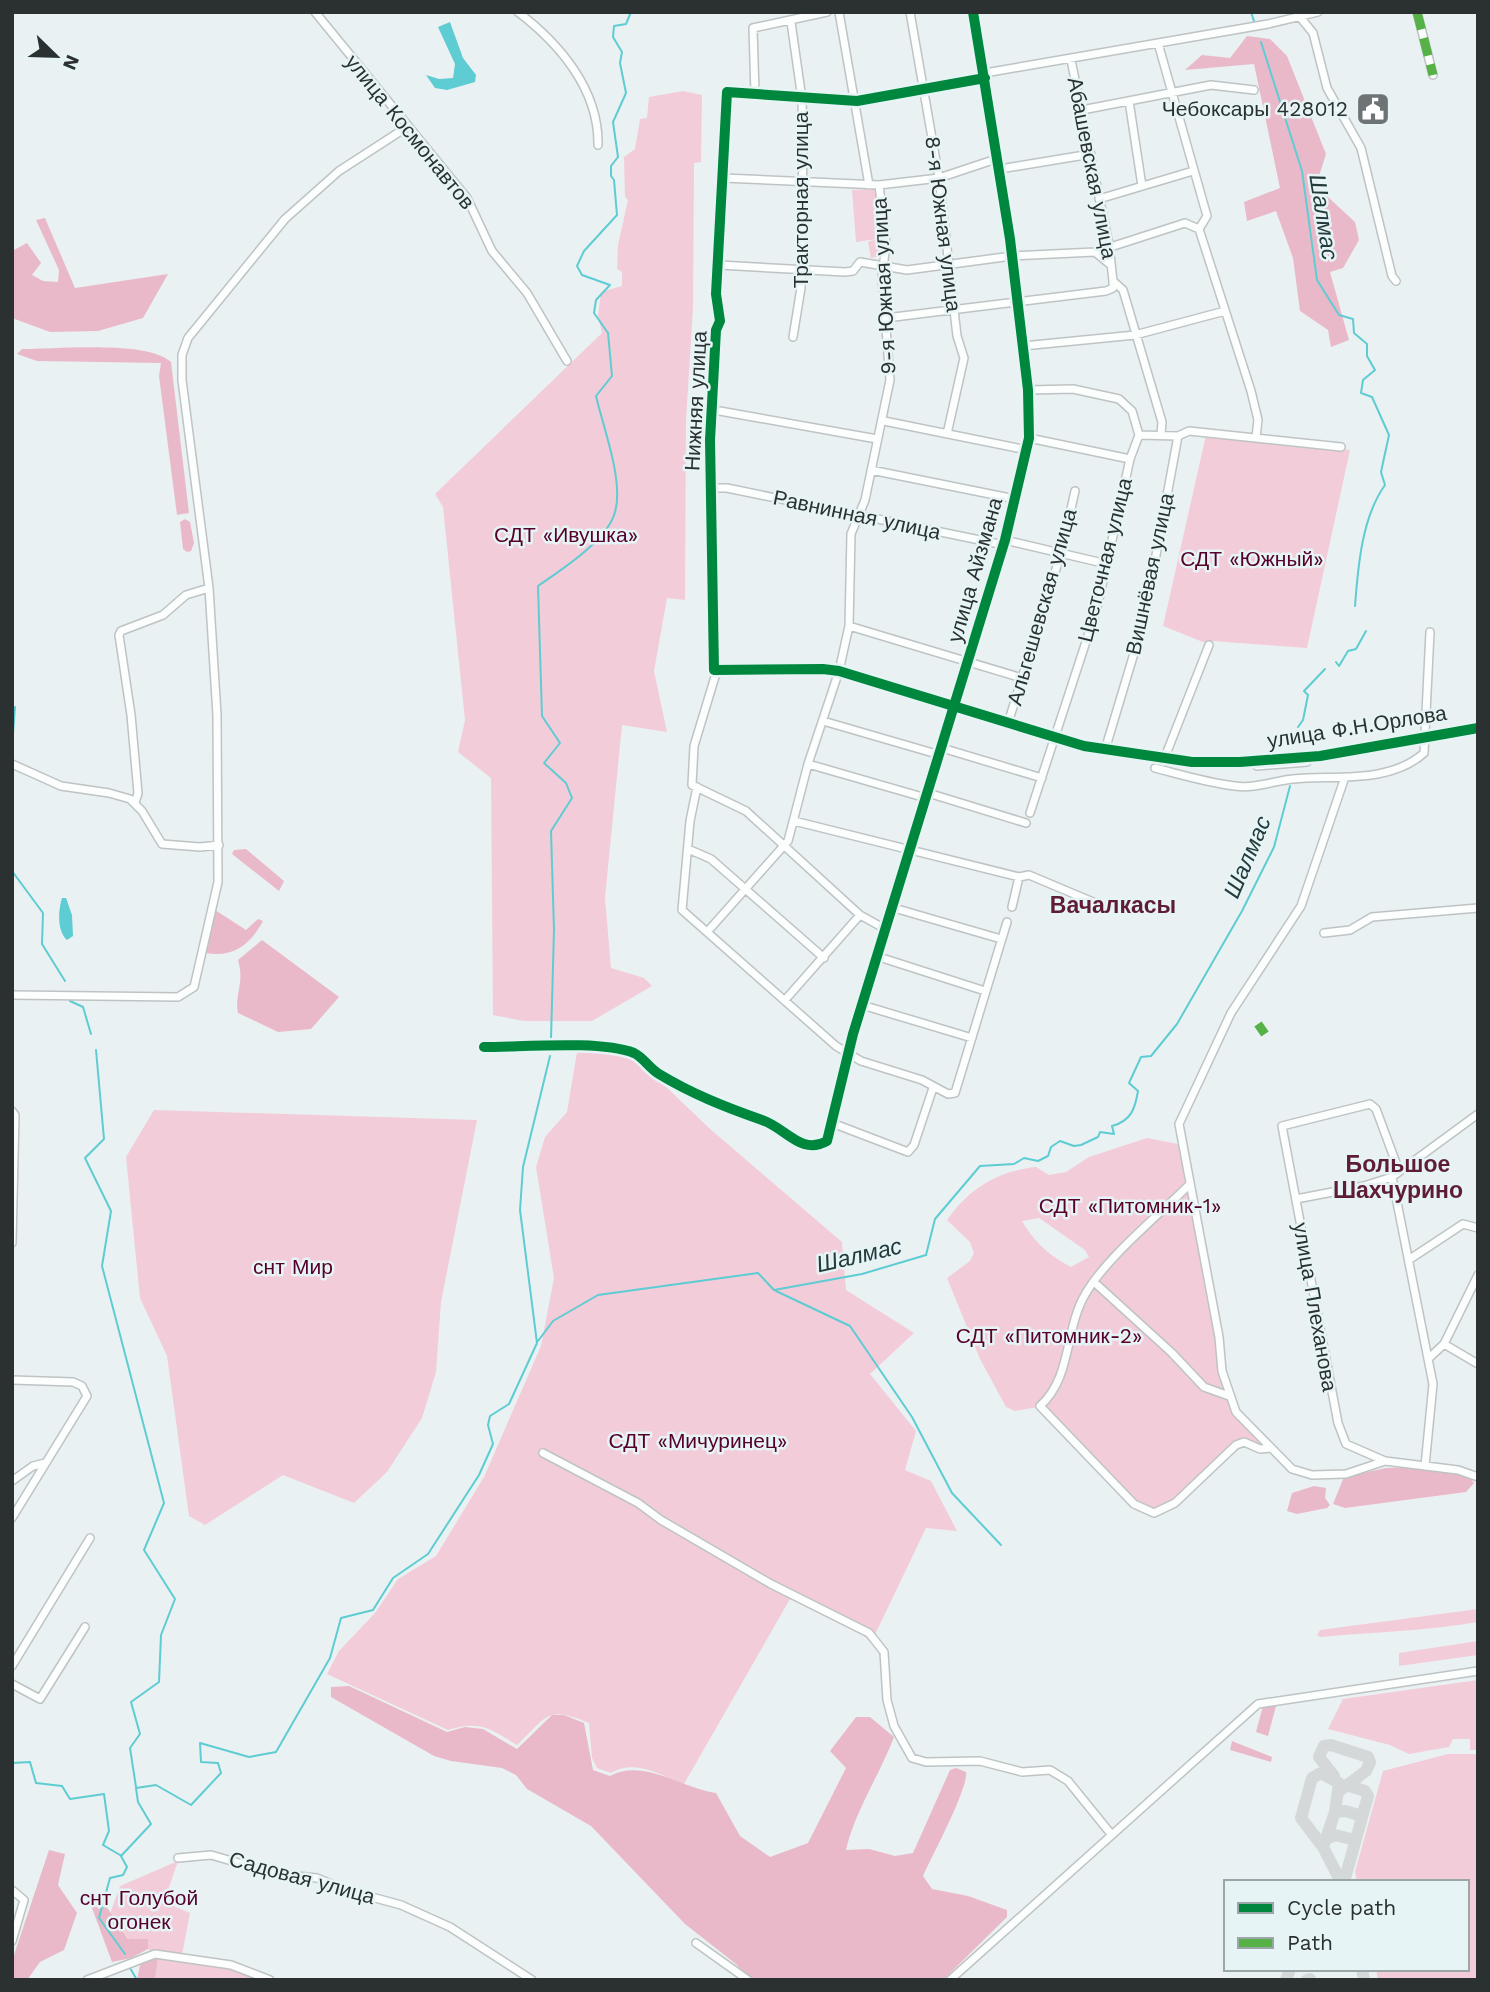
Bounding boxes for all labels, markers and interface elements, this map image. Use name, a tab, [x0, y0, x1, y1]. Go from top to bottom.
north arrow	[21, 21, 91, 91]
street label: улица Космонавтов	[340, 49, 480, 214]
text: N	[58, 51, 85, 73]
street label: Абашевская улица	[1063, 75, 1122, 261]
public building icon: Чебоксары 428012	[1354, 90, 1392, 128]
place label: Чебоксары 428012	[1162, 96, 1348, 121]
street label: Тракторная улица	[788, 111, 813, 288]
street label: 8-я Южная улица	[920, 135, 967, 314]
water label: Шалмас	[1303, 172, 1344, 263]
street label: 9-я Южная улица	[866, 197, 901, 375]
street label: Нижняя улица	[679, 330, 712, 472]
street label: Цветочная улица	[1072, 475, 1137, 645]
street label: Равнинная улица	[771, 485, 943, 545]
street label: Вишнёвая улица	[1120, 490, 1179, 657]
street label: улица Айзмана	[942, 494, 1007, 645]
street label: Альгешевская улица	[1001, 505, 1082, 708]
park label: СДТ «Ивушка»	[494, 522, 638, 547]
park label: СДТ «Южный»	[1180, 546, 1324, 571]
street label: улица Ф.Н.Орлова	[1265, 700, 1449, 753]
water label: Шалмас	[1218, 812, 1277, 902]
district label: Вачалкасы	[1050, 892, 1176, 919]
district label: Большое Шахчурино	[1333, 1151, 1463, 1204]
park label: СДТ «Питомник-1»	[1039, 1193, 1221, 1218]
street label: улица Плеханова	[1288, 1220, 1343, 1394]
water label: Шалмас	[814, 1232, 905, 1278]
park label: снт Мир	[253, 1254, 333, 1279]
park label: СДТ «Питомник-2»	[956, 1323, 1142, 1348]
park label: СДТ «Мичуринец»	[609, 1428, 787, 1453]
street label: Садовая улица	[227, 1846, 378, 1909]
legend	[1224, 1880, 1469, 1971]
park label: снт Голубой огонек	[80, 1885, 198, 1934]
text: Cycle path	[1287, 1895, 1396, 1920]
text: Path	[1287, 1930, 1333, 1955]

